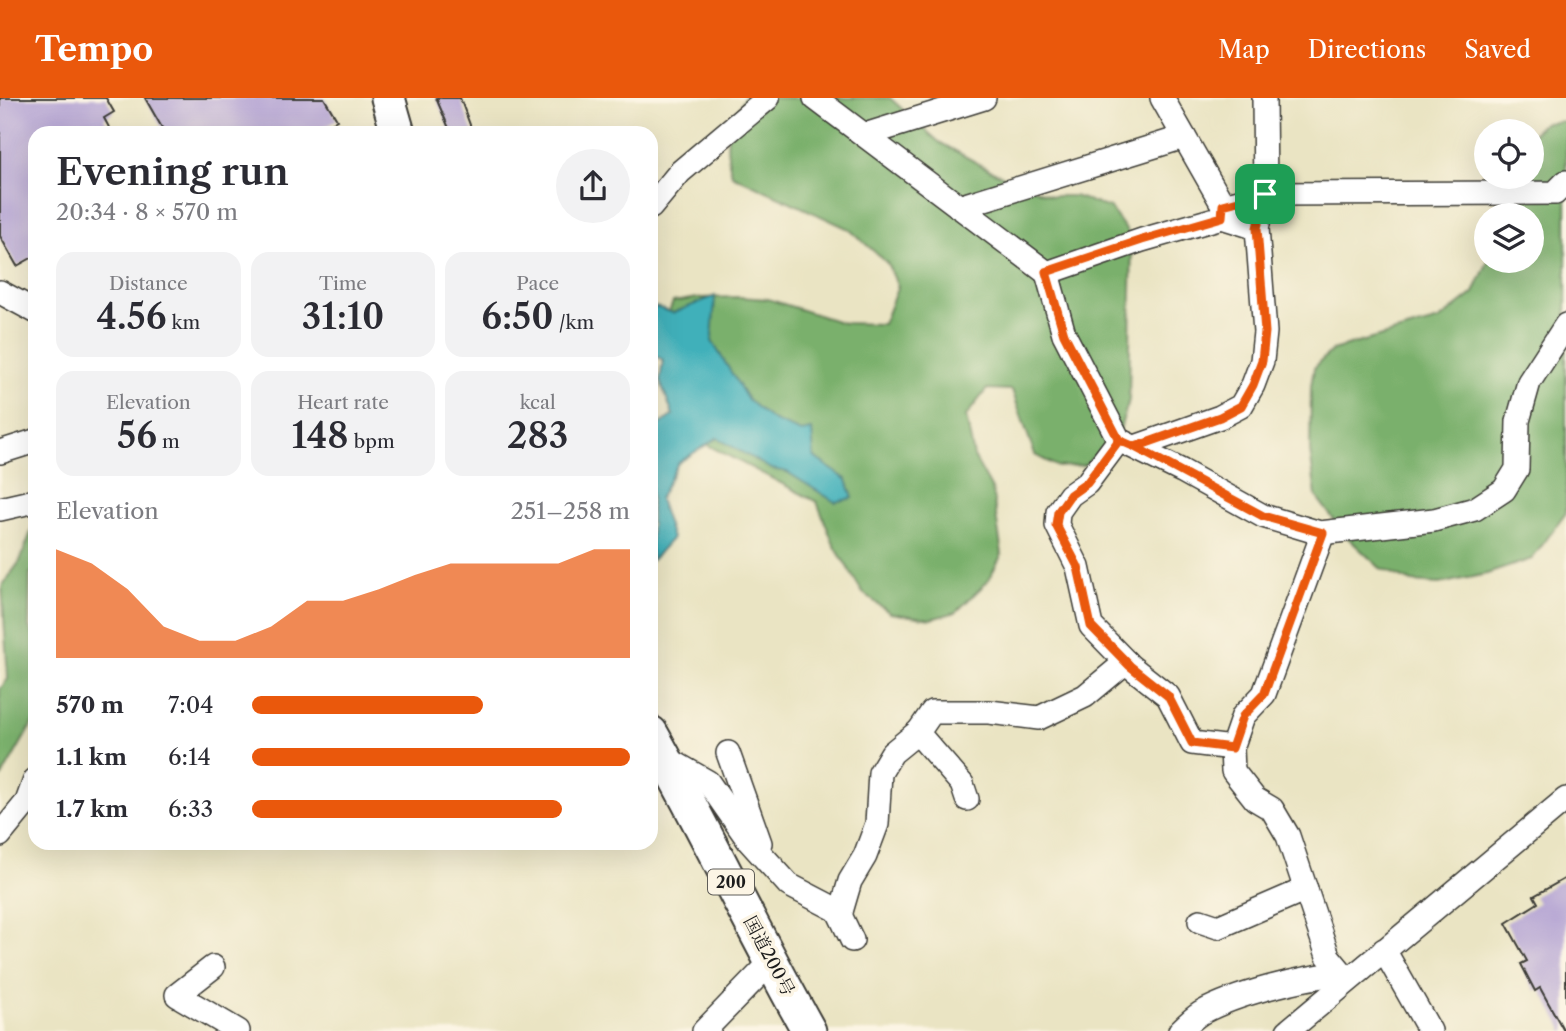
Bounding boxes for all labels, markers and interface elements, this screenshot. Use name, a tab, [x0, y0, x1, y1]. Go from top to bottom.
text: Tempo	[35, 29, 153, 70]
text: Map	[1218, 35, 1270, 64]
text: Directions	[1308, 35, 1426, 64]
text: Saved	[1464, 35, 1531, 64]
map controls	[1474, 119, 1544, 273]
button: locate	[1474, 119, 1544, 189]
text: Evening run	[56, 148, 289, 195]
button: share	[556, 149, 630, 223]
pin	[1235, 164, 1295, 224]
icon: arrive	[1246, 175, 1284, 213]
text: 20:34 · 8 × 570 m	[56, 198, 238, 226]
button: layers	[1474, 203, 1544, 273]
text: Distance	[109, 272, 188, 295]
text: Time	[319, 272, 367, 295]
text: Pace	[516, 272, 559, 295]
text: 4.56	[96, 295, 166, 338]
text: 31:10	[302, 295, 384, 338]
text: 6:50	[481, 295, 554, 338]
text: km	[166, 311, 200, 334]
text: /km	[554, 311, 594, 334]
text: Elevation	[106, 391, 191, 414]
text: Heart rate	[297, 391, 389, 414]
text: kcal	[520, 391, 556, 414]
text: 56	[117, 414, 157, 457]
text: 148	[291, 414, 349, 457]
text: 283	[507, 414, 568, 457]
text: m	[157, 430, 180, 453]
text: bpm	[349, 430, 395, 453]
text: Elevation	[56, 497, 159, 525]
text: 251–258 m	[511, 497, 630, 525]
text: 570 m	[56, 691, 124, 719]
text: 7:04	[168, 691, 214, 719]
text: 1.1 km	[56, 743, 127, 771]
text: 6:14	[168, 743, 211, 771]
text: 1.7 km	[56, 795, 128, 823]
text: 6:33	[168, 795, 213, 823]
road number: 200	[708, 870, 754, 894]
street label: 国道200号	[739, 912, 799, 1000]

